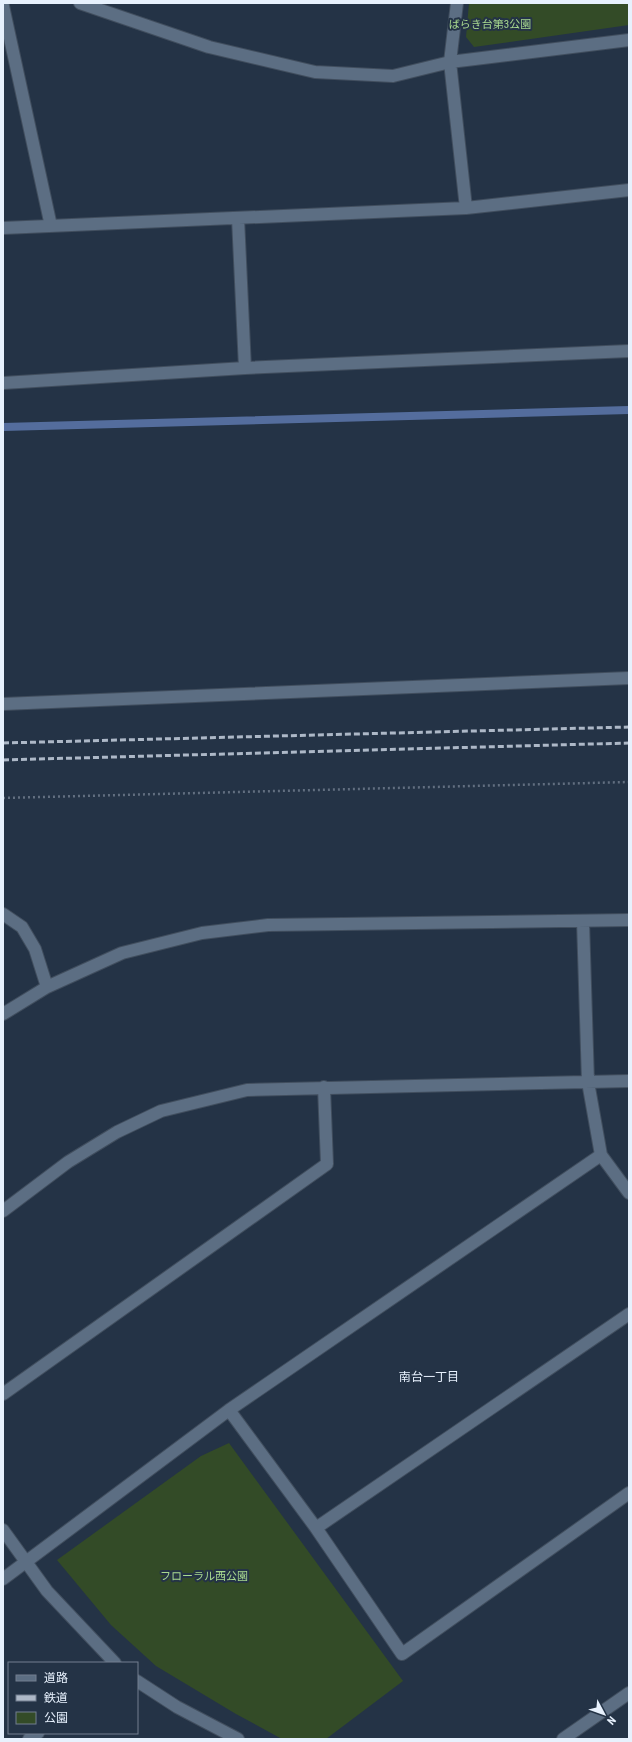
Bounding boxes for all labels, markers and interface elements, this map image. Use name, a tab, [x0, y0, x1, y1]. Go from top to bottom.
park label: ばらき台第3公園	[449, 18, 531, 31]
district label: 南台一丁目	[399, 1370, 459, 1384]
park label: フローラル西公園	[160, 1570, 248, 1583]
legend	[8, 1662, 138, 1734]
text: 道路	[44, 1671, 68, 1685]
text: 鉄道	[44, 1691, 68, 1705]
north arrow	[584, 1694, 624, 1734]
text: 公園	[44, 1711, 68, 1725]
text: N	[604, 1713, 618, 1727]

